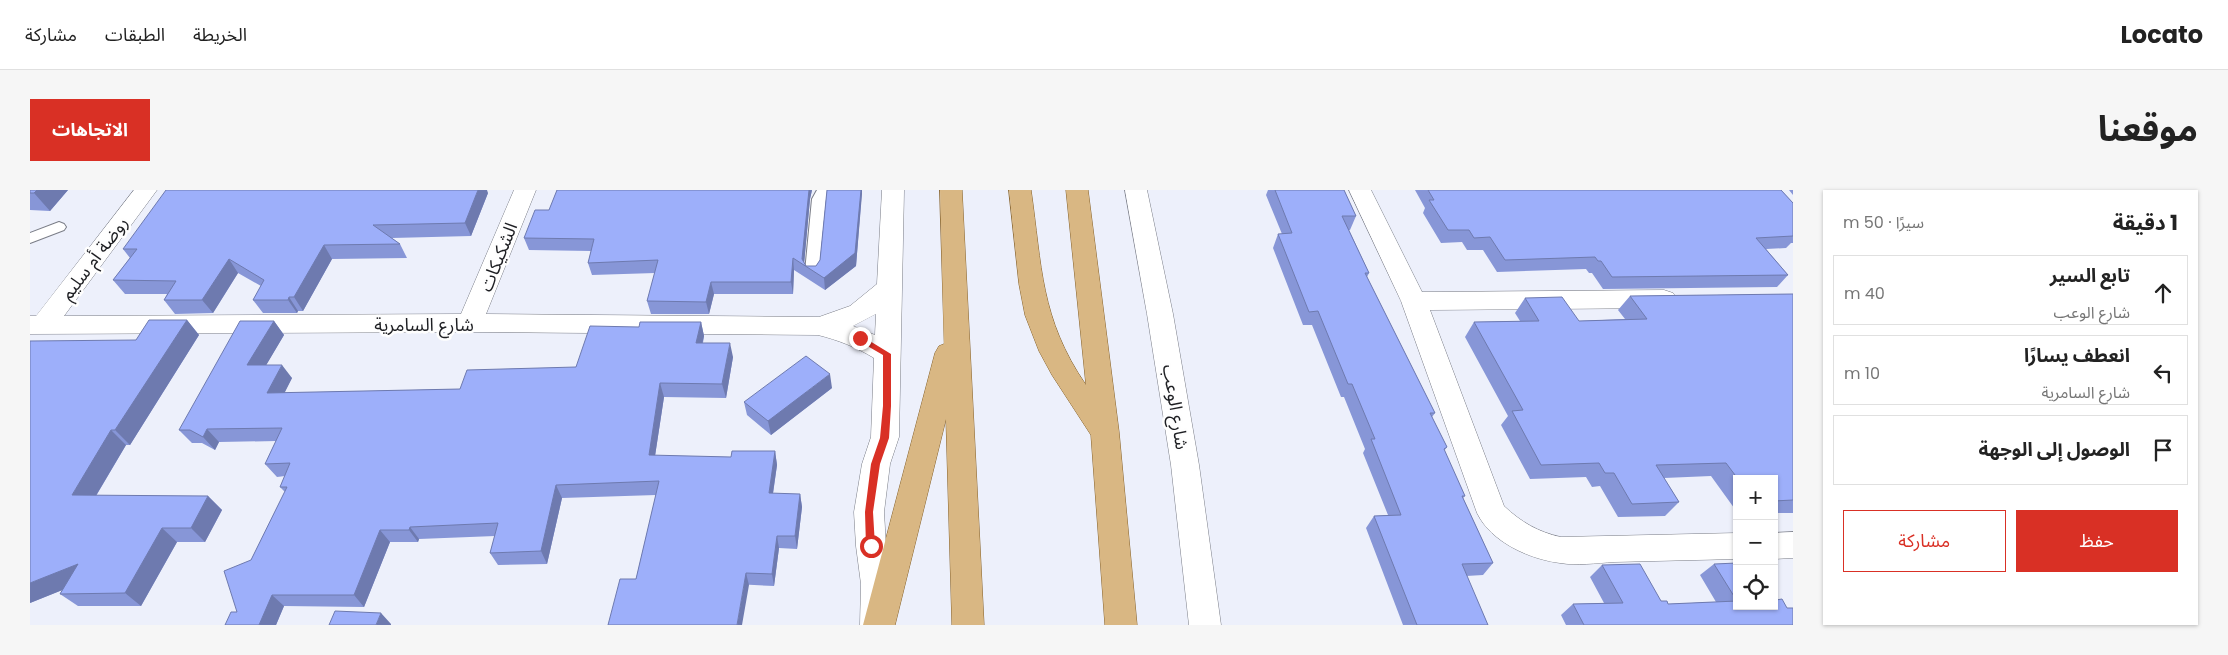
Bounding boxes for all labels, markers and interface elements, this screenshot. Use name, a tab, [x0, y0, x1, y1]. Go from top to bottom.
text: Locato	[2120, 18, 2203, 51]
text: مشاركة	[25, 22, 77, 47]
text: الطبقات	[105, 22, 165, 47]
text: الخريطة	[193, 22, 247, 47]
button: الاتجاهات	[30, 99, 150, 161]
text: موقعنا	[2098, 104, 2198, 153]
text: 1 دقيقة	[2113, 208, 2178, 237]
street label: روضة أم سليم	[54, 211, 135, 306]
text: سيرًا · 50 m	[1843, 211, 1924, 234]
street label: الشكيكات	[473, 219, 523, 295]
text: تابع السير	[2050, 262, 2130, 289]
icon: ahead	[2149, 279, 2177, 307]
text: 40 m	[1844, 282, 1885, 305]
text: شارع الوعب	[2053, 301, 2130, 324]
street label: شارع السامرية	[374, 312, 474, 339]
route end	[849, 327, 872, 350]
text: انعطف يسارًا	[2024, 342, 2130, 369]
icon: left	[2149, 359, 2177, 387]
text: 10 m	[1844, 362, 1880, 385]
street label: شارع الوعب	[1155, 363, 1195, 452]
text: شارع السامرية	[2042, 381, 2130, 404]
text: الوصول إلى الوجهة	[1978, 436, 2130, 463]
icon: arrive	[2149, 436, 2177, 464]
map controls	[1733, 475, 1778, 610]
button: +	[1733, 475, 1778, 520]
button: مشاركة	[1843, 510, 2006, 572]
button: حفظ	[2016, 510, 2178, 572]
button: −	[1733, 520, 1778, 565]
route start	[860, 535, 883, 558]
button: locate	[1733, 565, 1778, 610]

